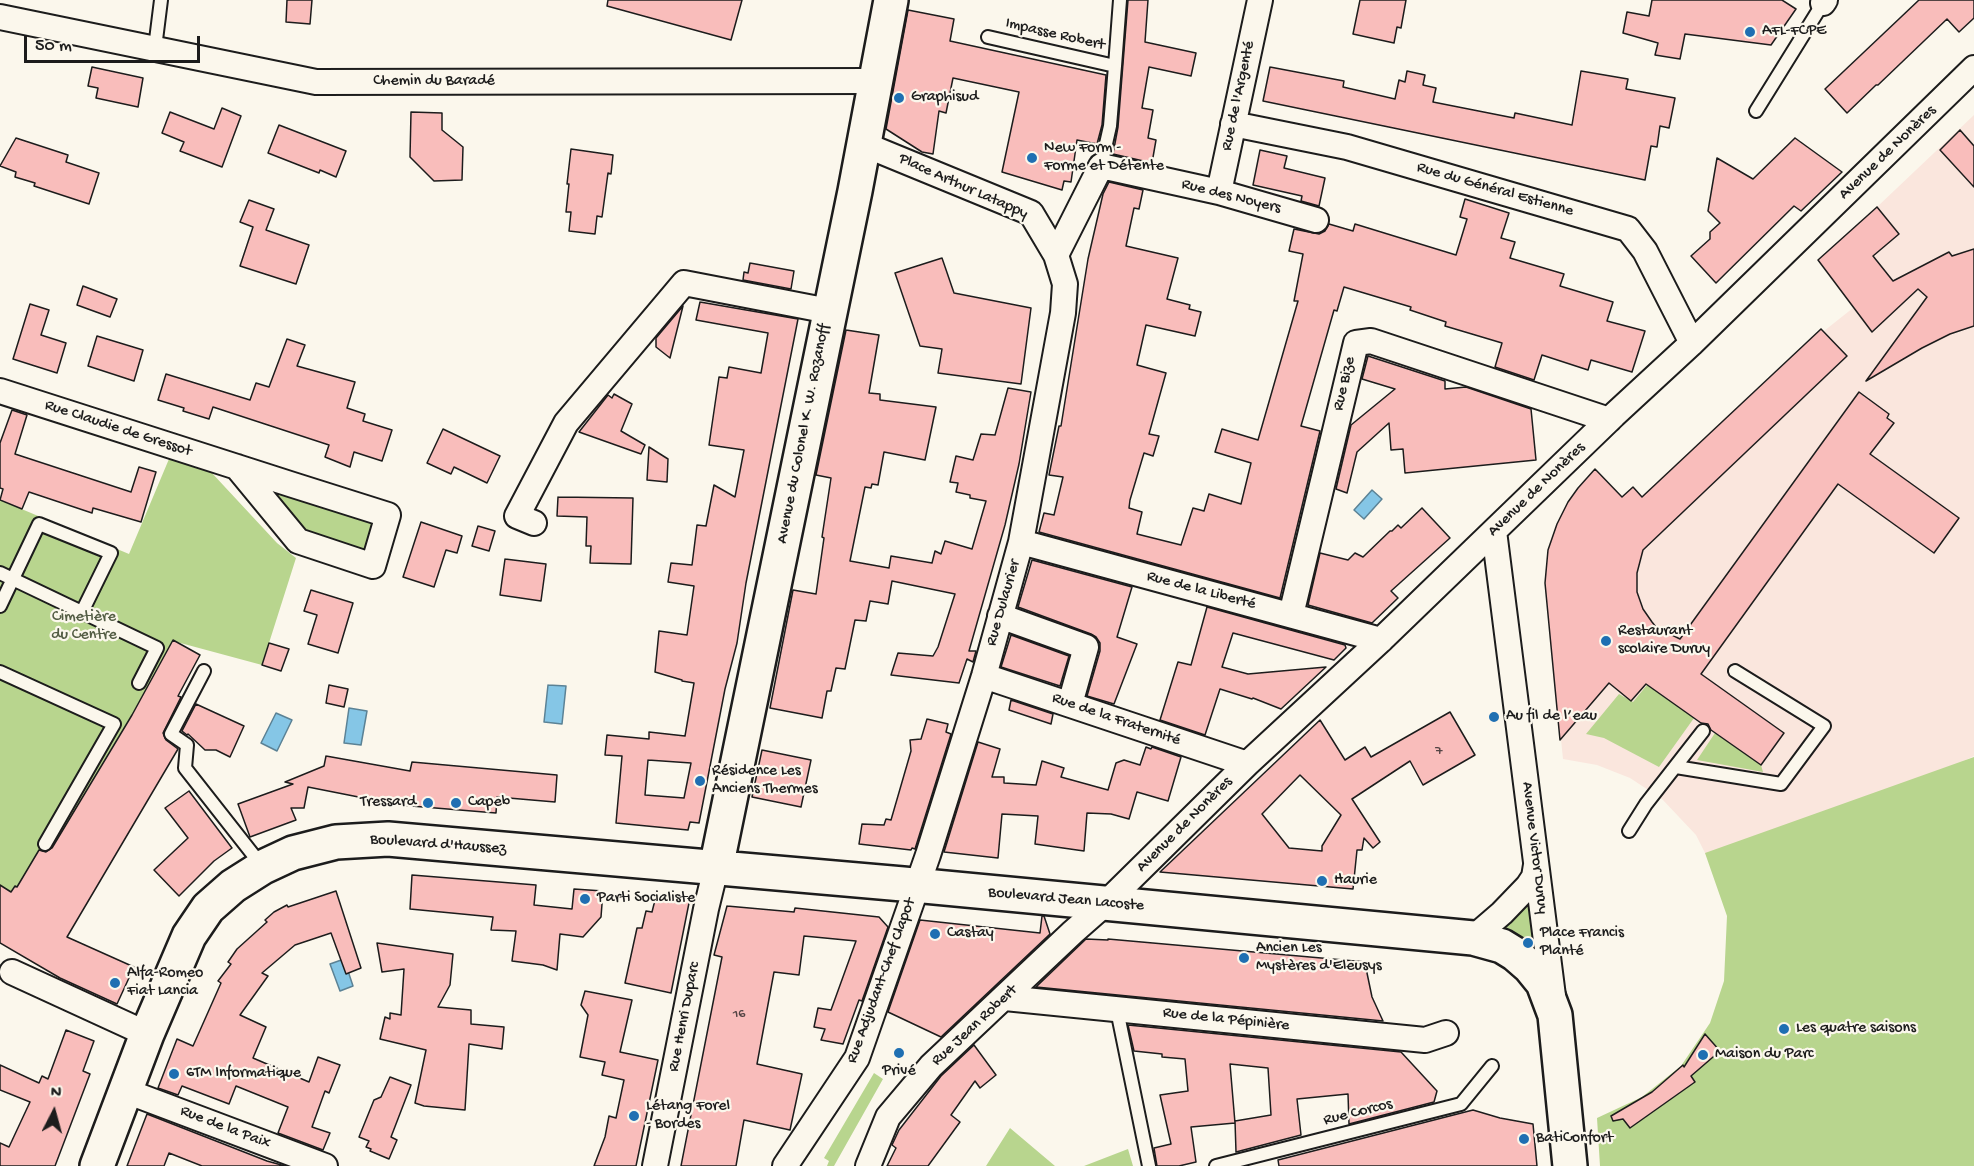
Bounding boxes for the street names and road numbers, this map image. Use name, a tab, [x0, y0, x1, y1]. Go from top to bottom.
street label: Impasse Robert	[1003, 14, 1107, 56]
street label: Rue de l'Argenté	[1218, 39, 1260, 153]
street label: Chemin du Baradé	[373, 72, 495, 92]
street label: Avenue de Nonères	[1835, 102, 1941, 204]
street label: Place Arthur Latappy	[895, 150, 1031, 224]
street label: Rue du Général Estienne	[1414, 158, 1576, 222]
street label: Rue des Noyers	[1179, 175, 1283, 219]
street label: Avenue du Colonel K. W. Rozanoff	[773, 323, 835, 545]
street label: Rue Bize	[1329, 355, 1361, 413]
street label: Rue Claudie de Gressot	[42, 396, 194, 462]
street label: Avenue de Nonères	[1484, 439, 1590, 541]
street label: Rue Dulaurier	[983, 558, 1025, 648]
street label: Rue de la Liberté	[1144, 567, 1258, 615]
street label: Rue de la Fraternité	[1049, 689, 1183, 751]
street label: Avenue de Nonères	[1133, 773, 1237, 877]
street label: Avenue Victor Duruy	[1516, 781, 1552, 915]
street label: Boulevard d'Haussez	[369, 831, 507, 859]
street label: Boulevard Jean Lacoste	[987, 884, 1145, 916]
street label: Rue Adjudant-Chef Clapot	[843, 896, 921, 1066]
street label: Rue Henri Duparc	[665, 960, 705, 1074]
street label: Rue Jean Robert	[928, 981, 1022, 1071]
street label: Rue de la Pépinière	[1162, 1004, 1290, 1036]
street label: Rue Corcos	[1322, 1095, 1394, 1131]
street label: Rue de la Paix	[177, 1102, 273, 1154]

